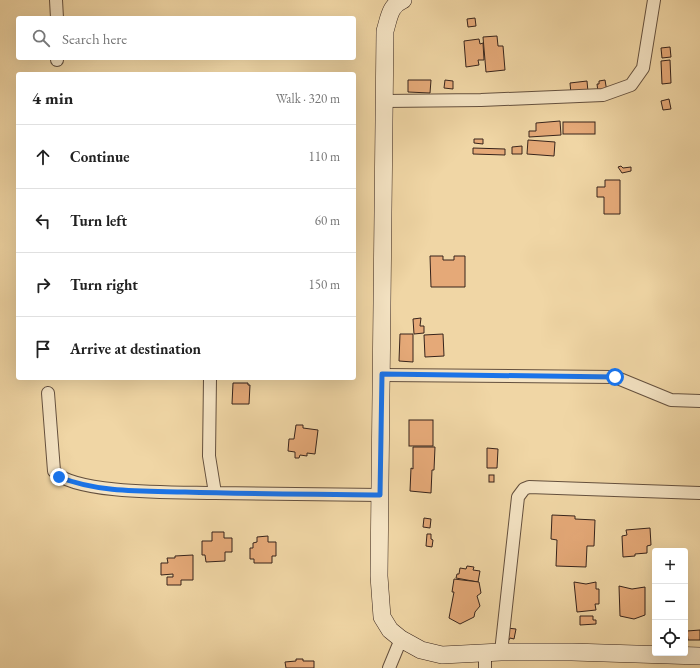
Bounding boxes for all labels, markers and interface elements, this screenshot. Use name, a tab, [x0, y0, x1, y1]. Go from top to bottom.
search box	[16, 16, 356, 60]
icon: search	[30, 27, 52, 49]
text: Search here	[62, 29, 127, 48]
text: 4 min	[32, 87, 73, 109]
text: Walk · 320 m	[276, 90, 340, 107]
icon: ahead	[32, 146, 54, 168]
text: Continue	[70, 147, 130, 166]
text: 110 m	[309, 148, 340, 165]
icon: left	[32, 210, 54, 232]
text: Turn left	[70, 211, 127, 230]
text: 60 m	[315, 212, 340, 229]
icon: right	[32, 274, 54, 296]
text: Turn right	[70, 275, 138, 294]
text: 150 m	[309, 276, 340, 293]
icon: arrive	[32, 338, 54, 360]
text: Arrive at destination	[70, 339, 201, 358]
route start	[606, 368, 624, 386]
route end	[50, 468, 68, 486]
map controls	[652, 548, 688, 656]
button: +	[652, 548, 688, 584]
button: −	[652, 584, 688, 620]
button: locate	[652, 620, 688, 656]

